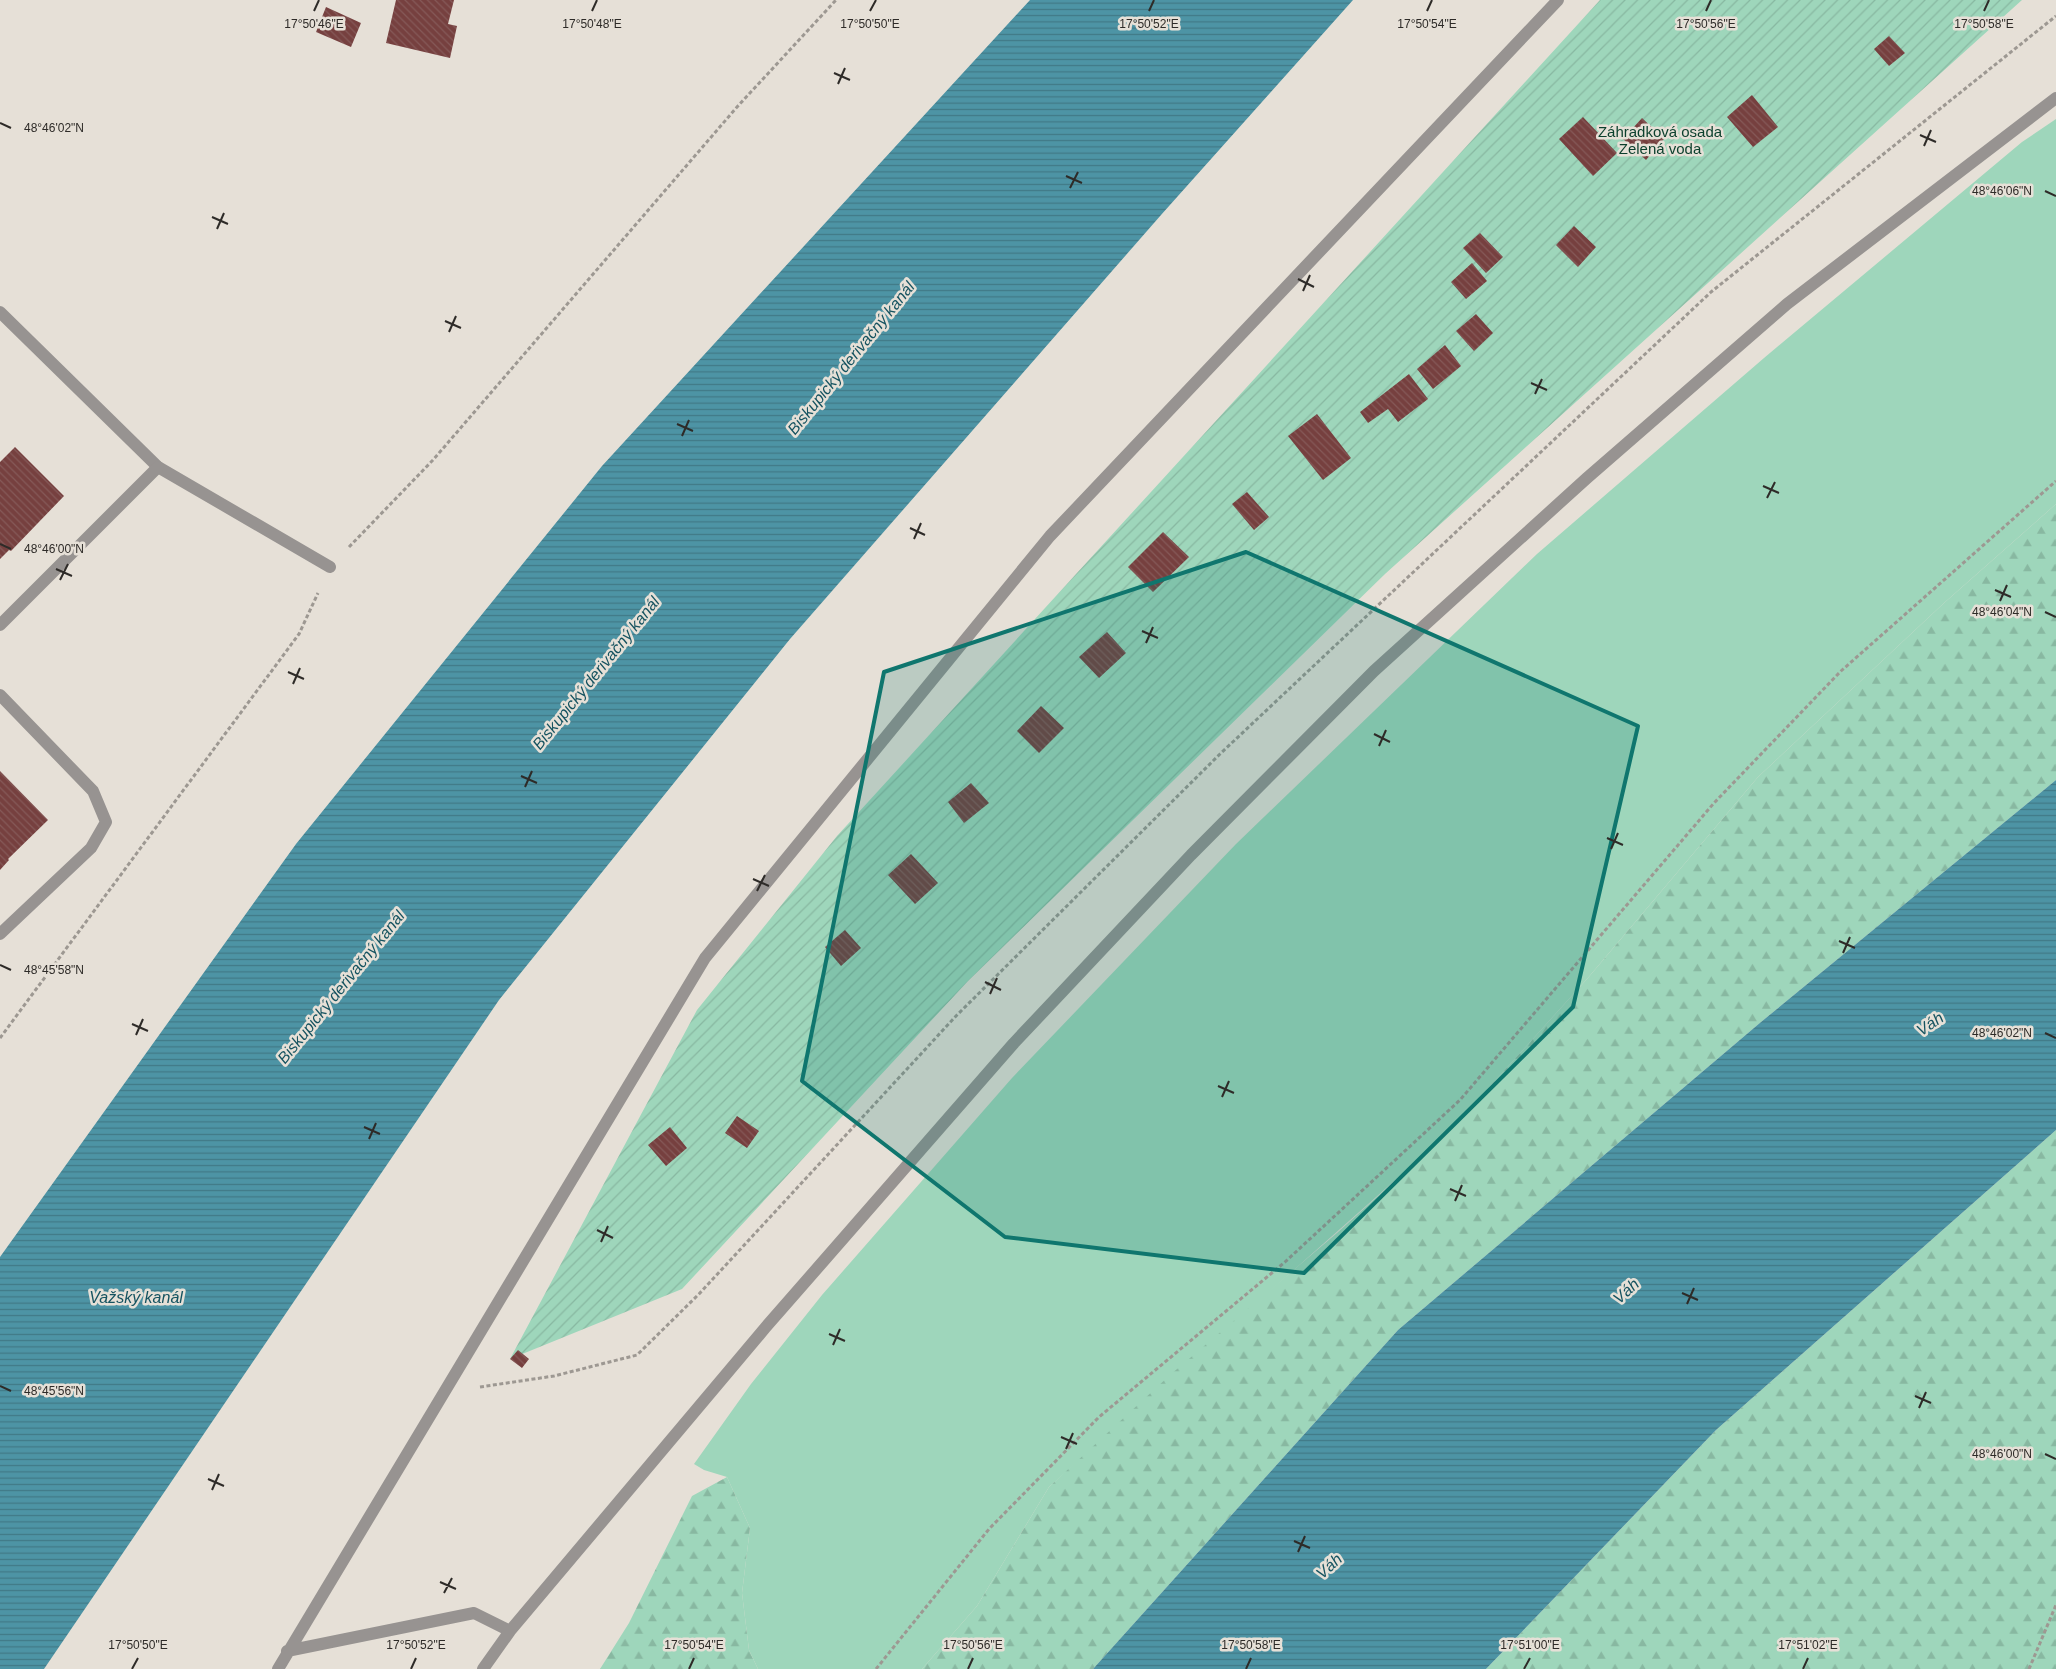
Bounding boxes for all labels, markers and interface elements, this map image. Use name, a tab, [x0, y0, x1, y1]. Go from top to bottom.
text: 17°50'46"E	[284, 17, 344, 31]
text: 17°50'48"E	[562, 17, 622, 31]
text: 17°50'50"E	[840, 17, 900, 31]
text: 17°50'52"E	[1119, 17, 1179, 31]
text: 17°50'54"E	[1397, 17, 1457, 31]
text: 17°50'56"E	[1676, 17, 1736, 31]
text: 17°50'58"E	[1954, 17, 2014, 31]
text: 48°46'02"N	[24, 121, 84, 135]
park label: Záhradková osada Zelená voda	[1598, 123, 1723, 157]
text: 48°46'06"N	[1972, 184, 2032, 198]
water label: Biskupický derivačný kanál	[784, 278, 918, 438]
text: 48°46'00"N	[24, 542, 84, 556]
water label: Biskupický derivačný kanál	[529, 593, 663, 753]
text: 48°46'04"N	[1972, 605, 2032, 619]
water label: Biskupický derivačný kanál	[274, 907, 408, 1067]
text: 48°45'58"N	[24, 963, 84, 977]
water label: Váh	[1913, 1009, 1947, 1039]
text: 48°46'02"N	[1972, 1026, 2032, 1040]
water label: Váh	[1610, 1275, 1642, 1307]
water label: Važský kanál	[89, 1289, 183, 1306]
text: 48°45'56"N	[24, 1384, 84, 1398]
text: 48°46'00"N	[1972, 1447, 2032, 1461]
water label: Váh	[1313, 1550, 1345, 1582]
text: 17°50'50"E	[108, 1638, 168, 1652]
text: 17°50'52"E	[386, 1638, 446, 1652]
text: 17°50'54"E	[664, 1638, 724, 1652]
text: 17°50'56"E	[943, 1638, 1003, 1652]
text: 17°50'58"E	[1221, 1638, 1281, 1652]
text: 17°51'00"E	[1500, 1638, 1560, 1652]
text: 17°51'02"E	[1778, 1638, 1838, 1652]

